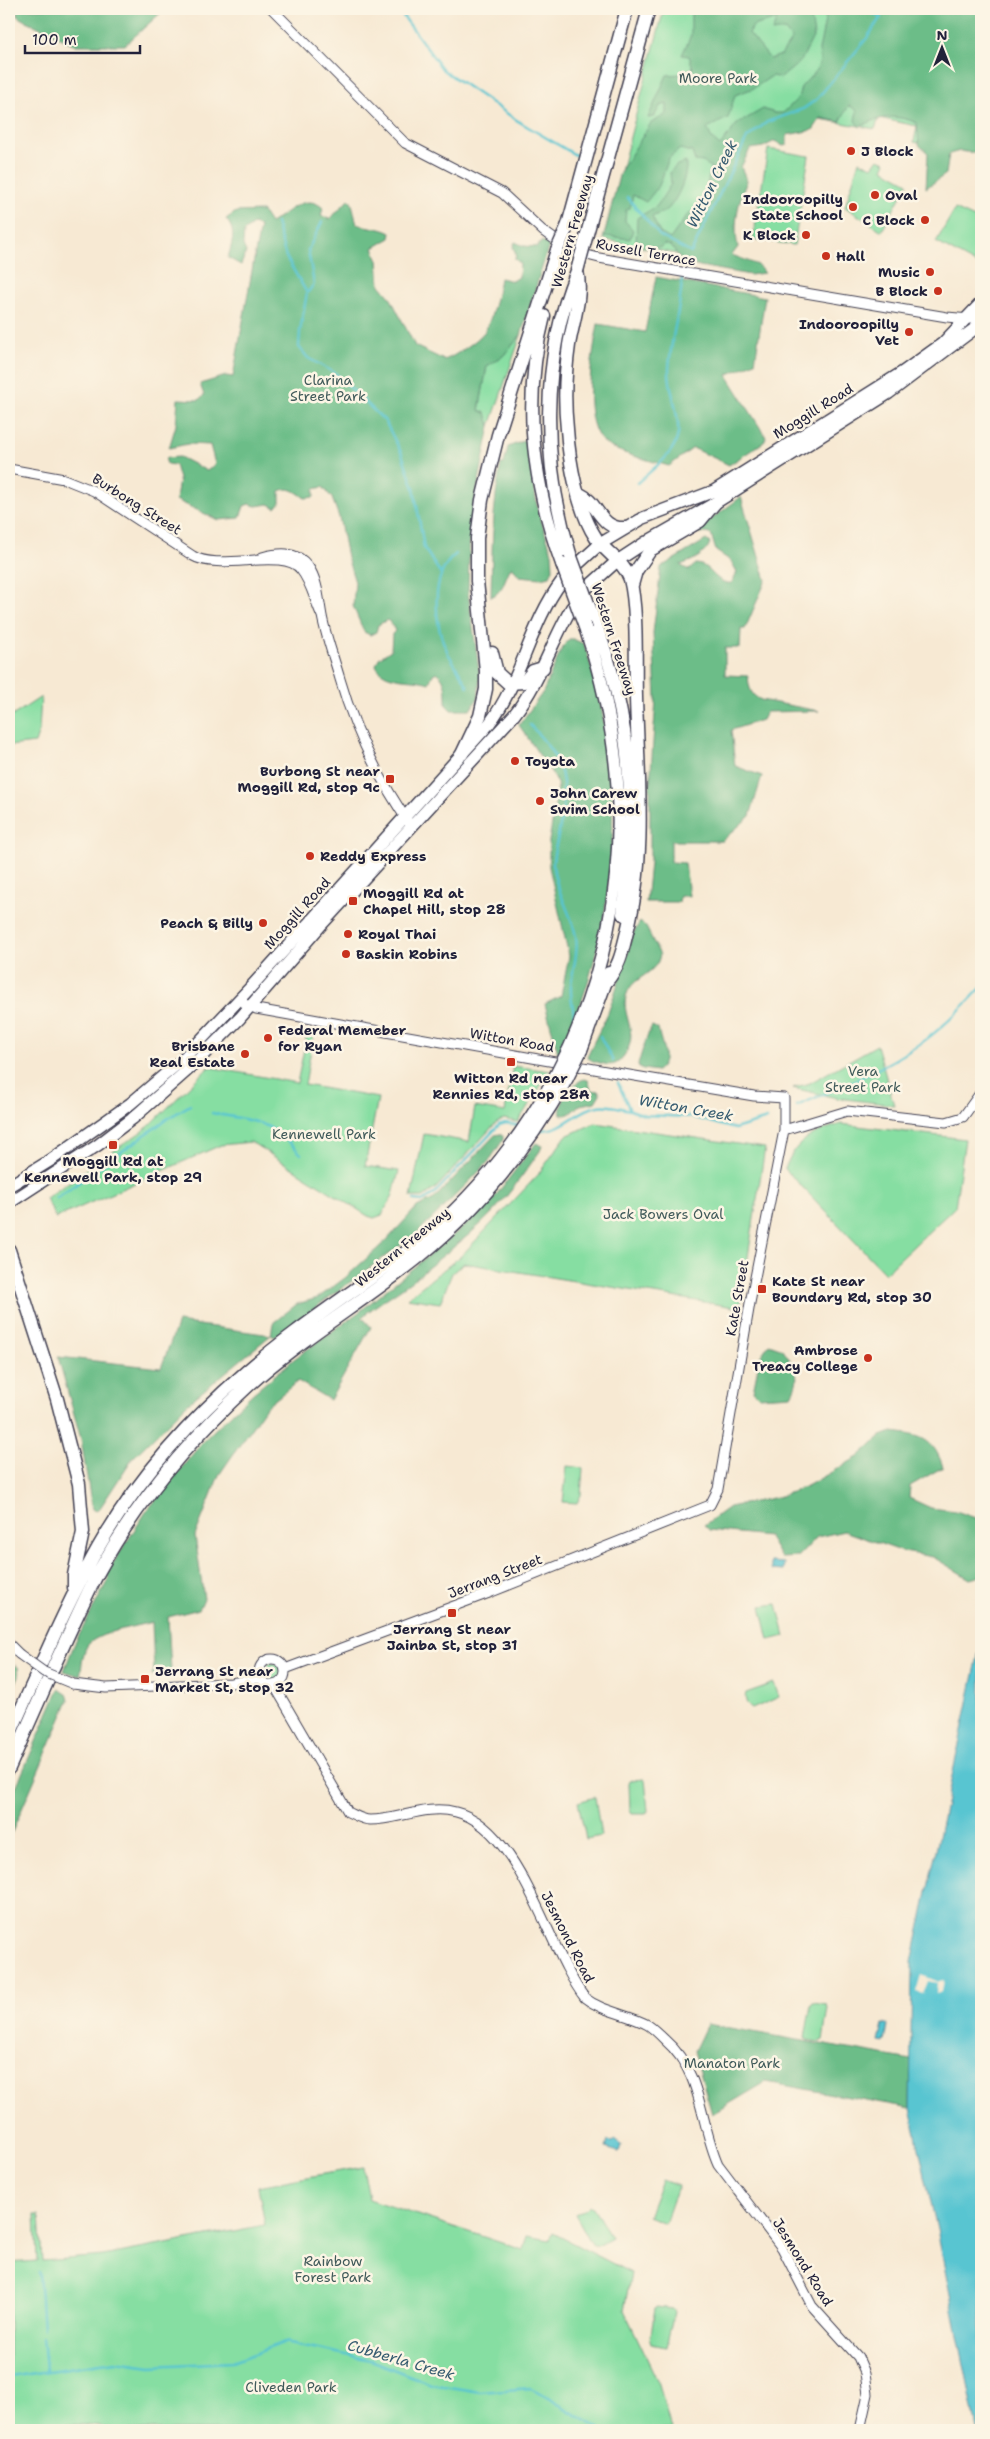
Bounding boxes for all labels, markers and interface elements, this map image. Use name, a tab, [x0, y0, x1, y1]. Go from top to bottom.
scale bar	[25, 22, 140, 54]
north arrow	[918, 22, 968, 72]
text: N	[936, 26, 948, 44]
text: 100 m	[32, 30, 77, 50]
park label: Moore Park	[679, 69, 757, 87]
water label: Witton Creek	[682, 136, 742, 231]
place label: J Block	[861, 142, 914, 160]
marker: J Block	[845, 145, 857, 157]
street label: Western Freeway	[547, 172, 597, 290]
place label: Oval	[885, 186, 918, 204]
marker: Oval	[869, 189, 881, 201]
place label: Indooroopilly State School	[743, 190, 843, 224]
marker: Indooroopilly State School	[847, 201, 859, 213]
place label: C Block	[863, 211, 915, 229]
marker: C Block	[919, 214, 931, 226]
place label: K Block	[743, 226, 796, 244]
marker: K Block	[800, 229, 812, 241]
street label: Russell Terrace	[594, 234, 698, 270]
place label: Hall	[836, 247, 865, 265]
marker: Hall	[820, 250, 832, 262]
place label: Music	[878, 263, 920, 281]
marker: Music	[924, 266, 936, 278]
place label: B Block	[875, 282, 928, 300]
marker: B Block	[932, 285, 944, 297]
place label: Indooroopilly Vet	[799, 315, 899, 349]
marker: Indooroopilly Vet	[903, 326, 915, 338]
park label: Clarina Street Park	[290, 371, 366, 405]
street label: Moggill Road	[770, 379, 856, 443]
street label: Burbong Street	[89, 469, 185, 539]
street label: Western Freeway	[587, 581, 641, 697]
place label: Toyota	[525, 752, 576, 770]
marker: Toyota	[509, 755, 521, 767]
place label: Burbong St near Moggill Rd, stop 9c	[237, 762, 380, 796]
marker: Burbong St near Moggill Rd, stop 9c	[384, 773, 396, 785]
place label: John Carew Swim School	[550, 784, 640, 818]
marker: John Carew Swim School	[534, 795, 546, 807]
place label: Reddy Express	[320, 847, 426, 865]
marker: Reddy Express	[304, 850, 316, 862]
street label: Moggill Road	[260, 873, 334, 953]
place label: Moggill Rd at Chapel Hill, stop 28	[363, 884, 506, 918]
marker: Moggill Rd at Chapel Hill, stop 28	[347, 895, 359, 907]
place label: Peach & Billy	[160, 914, 253, 932]
marker: Peach & Billy	[257, 917, 269, 929]
place label: Royal Thai	[358, 925, 436, 943]
marker: Royal Thai	[342, 928, 354, 940]
place label: Baskin Robins	[356, 945, 457, 963]
marker: Baskin Robins	[340, 948, 352, 960]
place label: Federal Memeber for Ryan	[278, 1021, 407, 1055]
street label: Witton Road	[468, 1024, 556, 1056]
marker: Federal Memeber for Ryan	[262, 1032, 274, 1044]
place label: Brisbane Real Estate	[150, 1037, 235, 1071]
marker: Brisbane Real Estate	[239, 1048, 251, 1060]
marker: Witton Rd near Rennies Rd, stop 28A	[505, 1056, 517, 1068]
park label: Vera Street Park	[825, 1062, 901, 1096]
place label: Witton Rd near Rennies Rd, stop 28A	[432, 1069, 590, 1103]
water label: Witton Creek	[637, 1090, 735, 1126]
park label: Kennewell Park	[272, 1125, 376, 1143]
marker: Moggill Rd at Kennewell Park, stop 29	[107, 1139, 119, 1151]
place label: Moggill Rd at Kennewell Park, stop 29	[24, 1152, 202, 1186]
street label: Western Freeway	[351, 1203, 453, 1291]
park label: Jack Bowers Oval	[603, 1205, 724, 1223]
street label: Kate Street	[721, 1259, 753, 1337]
place label: Kate St near Boundary Rd, stop 30	[772, 1272, 932, 1306]
marker: Kate St near Boundary Rd, stop 30	[756, 1283, 768, 1295]
place label: Ambrose Treacy College	[752, 1341, 858, 1375]
marker: Ambrose Treacy College	[862, 1352, 874, 1364]
street label: Jerrang Street	[445, 1550, 545, 1602]
marker: Jerrang St near Jainba St, stop 31	[446, 1607, 458, 1619]
place label: Jerrang St near Jainba St, stop 31	[387, 1620, 517, 1654]
place label: Jerrang St near Market St, stop 32	[155, 1662, 294, 1696]
marker: Jerrang St near Market St, stop 32	[139, 1673, 151, 1685]
street label: Jesmond Road	[537, 1888, 599, 1986]
park label: Manaton Park	[684, 2054, 780, 2072]
street label: Jesmond Road	[769, 2215, 837, 2309]
park label: Rainbow Forest Park	[295, 2252, 371, 2286]
water label: Cubberla Creek	[345, 2335, 457, 2385]
park label: Cliveden Park	[245, 2378, 337, 2396]

